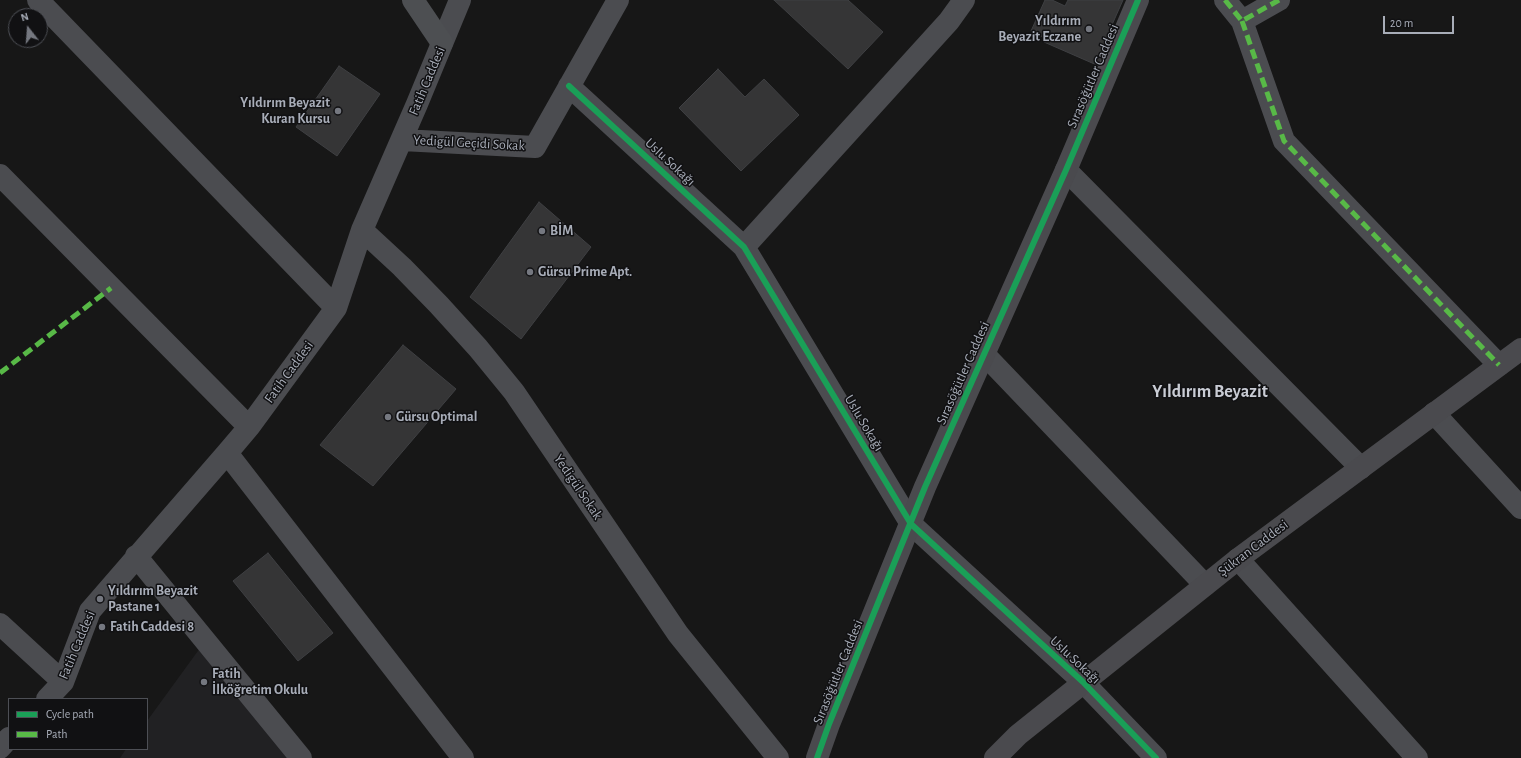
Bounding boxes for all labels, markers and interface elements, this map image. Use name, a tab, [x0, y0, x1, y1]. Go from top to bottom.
north arrow	[8, 8, 48, 48]
scale bar	[1385, 8, 1456, 34]
text: N	[19, 11, 30, 23]
place label: Yıldırım Beyazit Eczane	[998, 13, 1081, 46]
text: 20 m	[1390, 17, 1413, 29]
street label: Sırasöğütler Caddesi	[1064, 21, 1122, 131]
marker: Yıldırım Beyazit Eczane	[1084, 24, 1094, 34]
street label: Fatih Caddesi	[405, 44, 449, 118]
place label: Yıldırım Beyazit Kuran Kursu	[240, 95, 330, 128]
marker: Yıldırım Beyazit Kuran Kursu	[333, 106, 343, 116]
street label: Yedigül Geçidi Sokak	[413, 132, 525, 154]
street label: Uslu Sokağı	[641, 134, 699, 190]
place label: BİM	[550, 223, 573, 239]
marker: BİM	[537, 226, 547, 236]
place label: Gürsu Prime Apt.	[538, 264, 632, 280]
marker: Gürsu Prime Apt.	[525, 267, 535, 277]
street label: Sırasöğütler Caddesi	[933, 319, 993, 427]
street label: Fatih Caddesi	[261, 338, 317, 406]
district label: Yıldırım Beyazit	[1152, 381, 1268, 403]
street label: Uslu Sokağı	[841, 392, 887, 454]
place label: Gürsu Optimal	[396, 409, 477, 425]
marker: Gürsu Optimal	[383, 412, 393, 422]
street label: Yedigül Sokak	[550, 451, 606, 523]
street label: Şükran Caddesi	[1215, 516, 1291, 580]
place label: Yıldırım Beyazit Pastane 1	[108, 583, 198, 616]
marker: Yıldırım Beyazit Pastane 1	[95, 594, 105, 604]
street label: Fatih Caddesi	[55, 608, 99, 682]
street label: Sırasöğütler Caddesi	[809, 617, 867, 727]
place label: Fatih Caddesi 8	[110, 619, 194, 635]
marker: Fatih Caddesi 8	[97, 622, 107, 632]
street label: Uslu Sokağı	[1046, 632, 1104, 688]
place label: Fatih İlköğretim Okulu	[212, 666, 308, 698]
marker: Fatih İlköğretim Okulu	[199, 677, 209, 687]
legend	[8, 698, 148, 750]
text: Cycle path	[46, 708, 94, 720]
text: Path	[46, 728, 68, 740]

